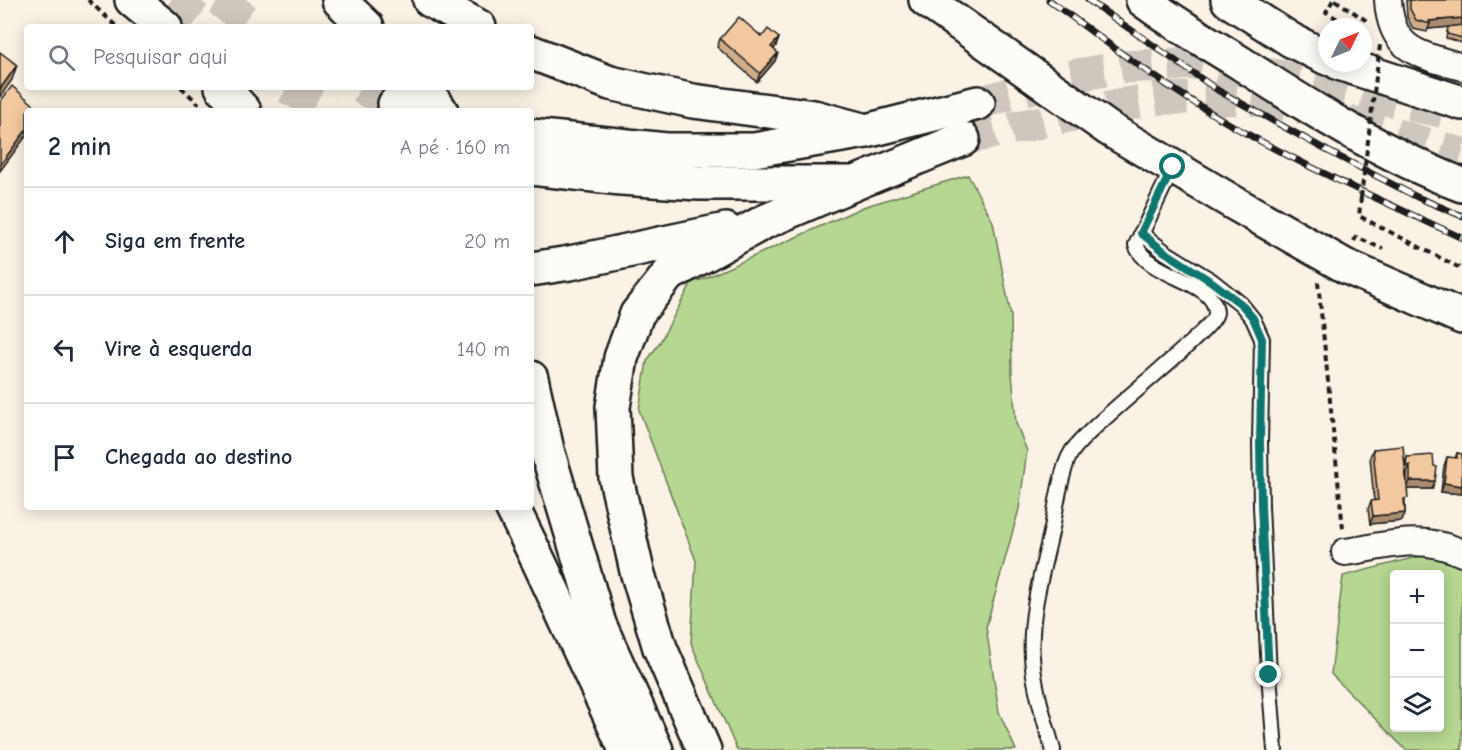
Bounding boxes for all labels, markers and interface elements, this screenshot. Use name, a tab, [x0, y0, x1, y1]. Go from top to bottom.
north arrow	[1318, 18, 1372, 72]
search box	[24, 24, 534, 90]
icon: search	[45, 41, 78, 74]
text: Pesquisar aqui	[93, 44, 228, 70]
text: 2 min	[48, 132, 111, 162]
text: A pé · 160 m	[400, 136, 510, 159]
route start	[1159, 153, 1185, 179]
icon: ahead	[48, 225, 81, 258]
text: Siga em frente	[105, 228, 245, 254]
text: 20 m	[464, 230, 510, 253]
icon: left	[48, 333, 81, 366]
text: Vire à esquerda	[105, 336, 253, 362]
text: 140 m	[457, 338, 510, 361]
icon: arrive	[48, 441, 81, 474]
text: Chegada ao destino	[105, 444, 292, 470]
map controls	[1390, 570, 1444, 732]
button: +	[1390, 570, 1444, 624]
button: −	[1390, 624, 1444, 678]
route end	[1255, 661, 1281, 687]
button: layers	[1390, 678, 1444, 732]

